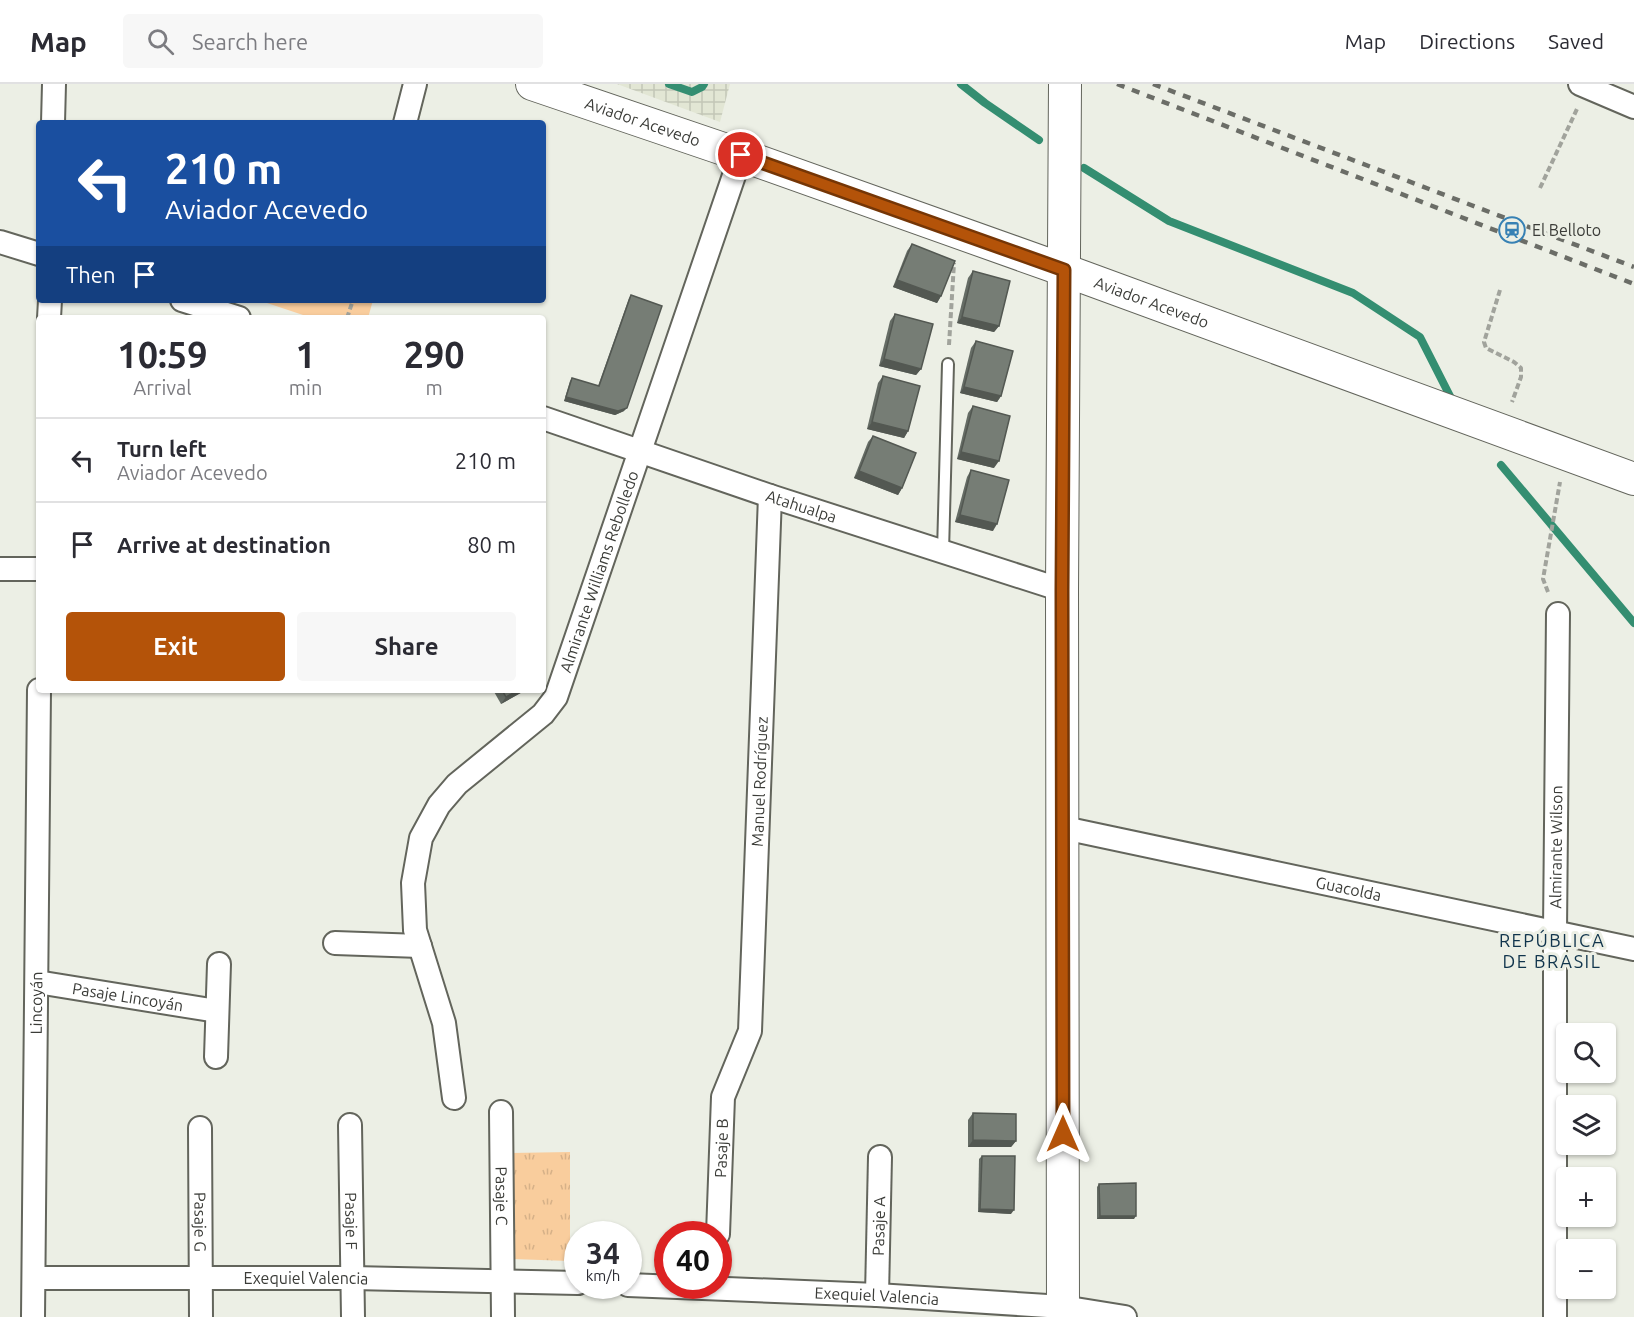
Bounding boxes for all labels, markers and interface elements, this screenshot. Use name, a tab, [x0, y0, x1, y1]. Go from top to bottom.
search box	[123, 14, 543, 68]
icon: search	[144, 25, 177, 58]
text: Map	[30, 26, 87, 57]
text: Search here	[192, 29, 308, 54]
text: Map	[1345, 29, 1386, 53]
text: Directions	[1419, 29, 1515, 53]
text: Saved	[1548, 29, 1604, 53]
street label: Aviador Acevedo	[583, 94, 703, 150]
pin	[715, 129, 766, 180]
icon: arrive	[724, 138, 757, 171]
icon: left	[66, 144, 144, 222]
text: 210 m	[165, 145, 282, 192]
text: Aviador Acevedo	[165, 194, 368, 224]
station icon: El Belloto	[1497, 215, 1527, 245]
place label: El Belloto	[1532, 221, 1601, 239]
icon: arrive	[128, 258, 161, 291]
text: Then	[66, 262, 116, 287]
street label: Aviador Acevedo	[1092, 273, 1211, 331]
text: 10:59	[117, 334, 207, 375]
text: 1	[295, 334, 316, 375]
text: 290	[404, 334, 465, 375]
text: Arrival	[133, 376, 192, 399]
text: min	[289, 376, 322, 399]
text: m	[426, 376, 443, 399]
text: Turn left	[117, 436, 207, 461]
icon: left	[66, 444, 99, 477]
text: 210 m	[455, 448, 516, 473]
text: Aviador Acevedo	[117, 461, 268, 484]
street label: Almirante Williams Rebolledo	[556, 468, 642, 675]
street label: Atahualpa	[764, 486, 839, 526]
icon: arrive	[66, 528, 99, 561]
text: Arrive at destination	[117, 532, 331, 557]
text: 80 m	[467, 532, 516, 557]
button: Exit	[66, 612, 285, 681]
button: Share	[297, 612, 516, 681]
street label: Manuel Rodríguez	[748, 716, 771, 847]
street label: Almirante Wilson	[1546, 785, 1565, 909]
street label: Guacolda	[1314, 873, 1383, 904]
district label: REPÚBLICA DE BRASIL	[1499, 929, 1605, 971]
street label: Lincoyán	[27, 971, 45, 1035]
street label: Pasaje Lincoyán	[71, 979, 185, 1014]
map controls	[1556, 1023, 1616, 1299]
button: search	[1556, 1023, 1616, 1083]
button: layers	[1556, 1095, 1616, 1155]
position arrow	[1031, 1102, 1095, 1166]
street label: Pasaje B	[711, 1118, 731, 1178]
street label: Pasaje C	[493, 1166, 511, 1226]
button: +	[1556, 1167, 1616, 1227]
street label: Pasaje G	[191, 1192, 210, 1252]
street label: Pasaje F	[342, 1192, 361, 1250]
street label: Pasaje A	[869, 1195, 888, 1256]
speed limit sign: 40	[654, 1221, 732, 1299]
text: 34	[586, 1236, 620, 1270]
button: −	[1556, 1239, 1616, 1299]
text: km/h	[586, 1267, 620, 1284]
street label: Exequiel Valencia	[244, 1269, 369, 1287]
street label: Exequiel Valencia	[814, 1283, 940, 1308]

